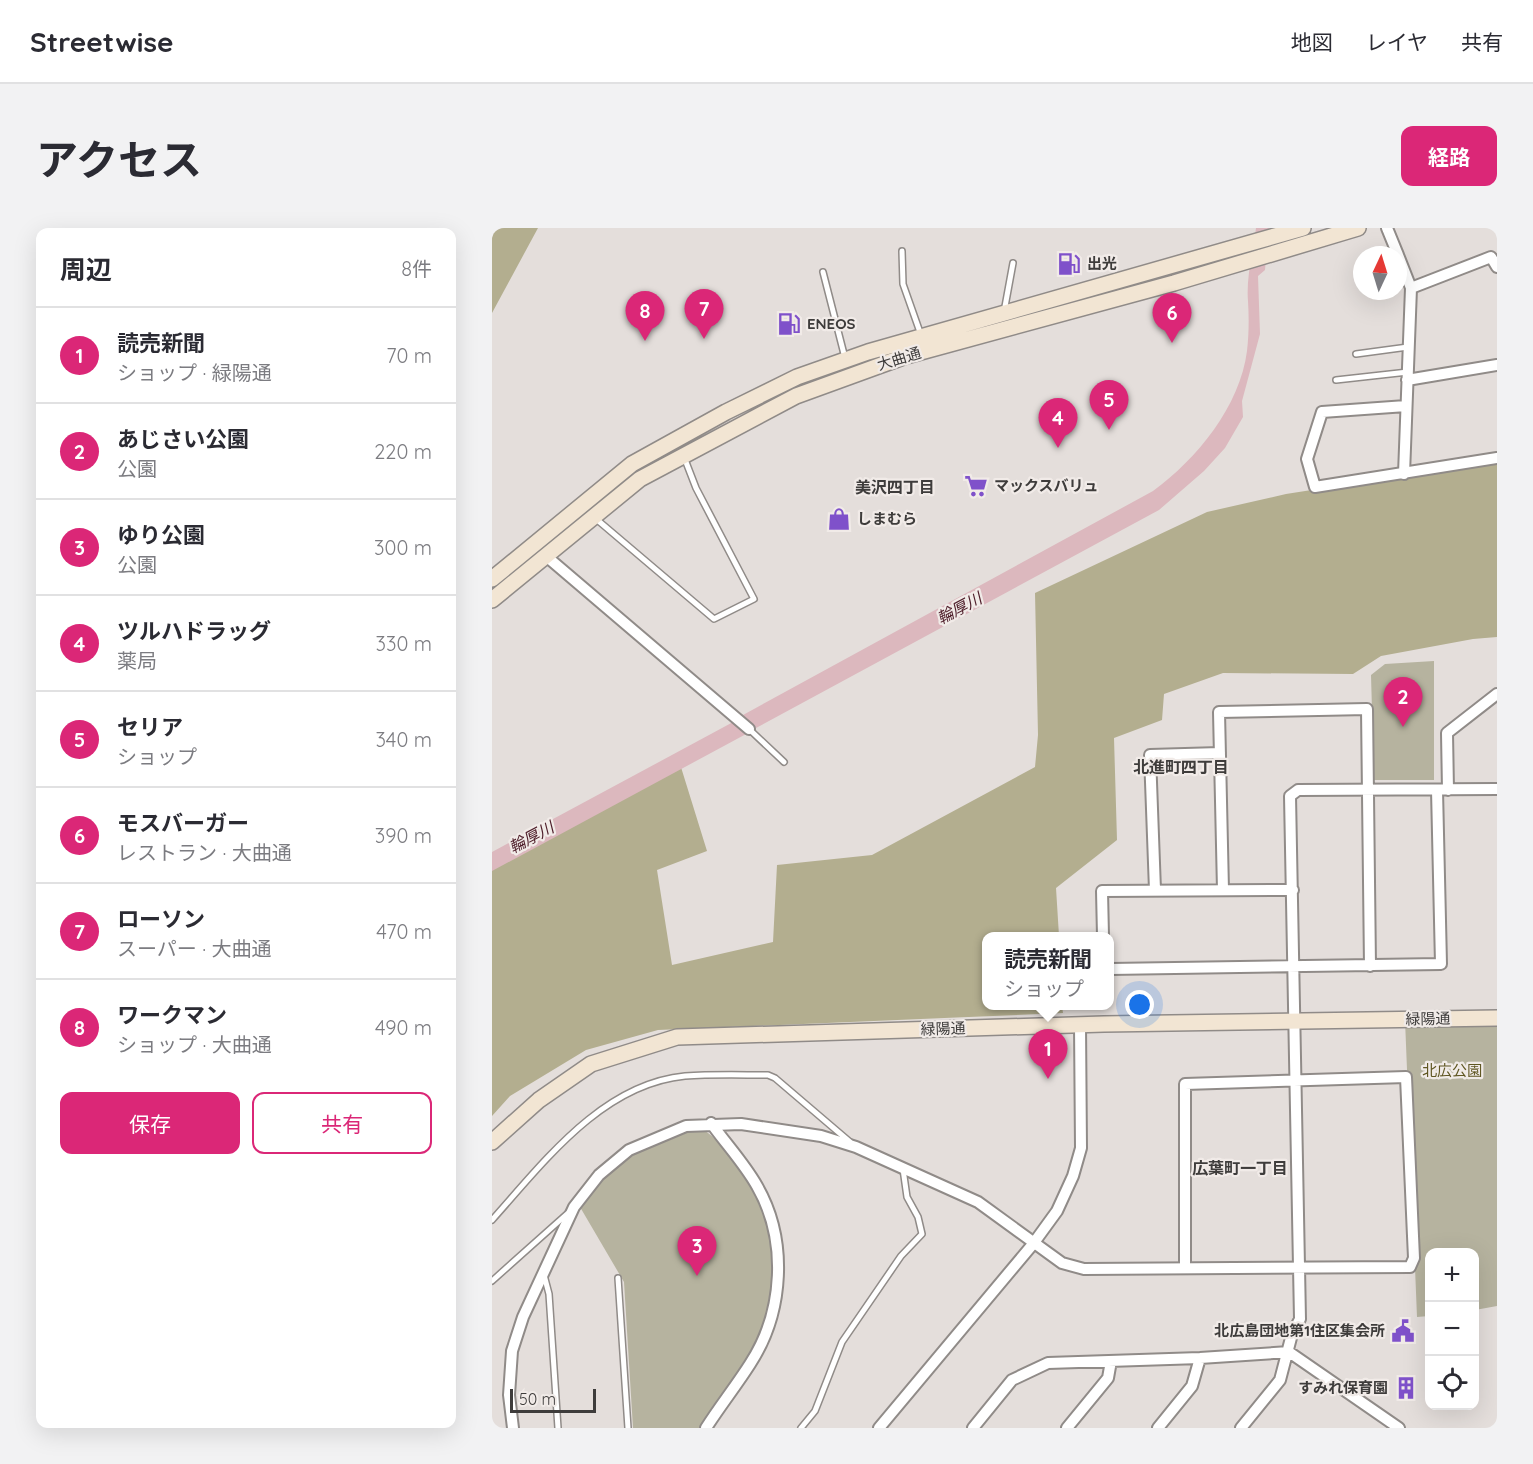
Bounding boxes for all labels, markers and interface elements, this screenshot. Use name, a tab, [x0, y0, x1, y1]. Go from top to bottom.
text: Streetwise	[30, 24, 173, 59]
text: 地図	[1291, 29, 1333, 55]
text: レイヤ	[1366, 29, 1428, 55]
text: 共有	[1461, 29, 1503, 55]
button: 経路	[1401, 126, 1497, 186]
text: アクセス	[36, 133, 202, 186]
north arrow	[1353, 246, 1407, 300]
fuel station icon: 出光	[1056, 251, 1082, 277]
text: 周辺	[60, 253, 112, 286]
place label: 出光	[1087, 254, 1117, 273]
text: 8件	[401, 256, 432, 281]
pin: 7	[684, 290, 724, 339]
pin: 8	[626, 291, 664, 341]
pin: 6	[1152, 294, 1192, 343]
fuel station icon: ENEOS	[776, 311, 802, 337]
place label: ENEOS	[807, 314, 856, 333]
text: 読売新聞	[117, 329, 205, 357]
text: 1	[76, 343, 83, 368]
text: 70 m	[386, 343, 432, 368]
street label: 大曲通	[875, 343, 923, 374]
text: ショップ · 緑陽通	[117, 360, 272, 385]
pin: 5	[1090, 380, 1128, 430]
pin: 4	[1038, 398, 1078, 448]
text: あじさい公園	[117, 425, 249, 453]
text: 2	[74, 439, 85, 464]
text: 220 m	[374, 439, 432, 464]
text: 公園	[117, 456, 157, 481]
supermarket icon: マックスバリュ	[963, 473, 989, 499]
place label: マックスバリュ	[994, 476, 1099, 495]
district label: 美沢四丁目	[855, 477, 935, 497]
shop icon: しまむら	[826, 506, 852, 532]
place label: しまむら	[857, 509, 917, 528]
text: ゆり公園	[117, 521, 205, 549]
text: 3	[74, 535, 85, 560]
text: 300 m	[374, 535, 432, 560]
text: 公園	[117, 552, 157, 577]
water label: 輪厚川	[933, 587, 987, 628]
text: ツルハドラッグ	[117, 617, 271, 645]
text: 4	[74, 631, 85, 656]
text: 330 m	[375, 631, 432, 656]
text: 薬局	[117, 648, 157, 673]
pin: 2	[1384, 678, 1422, 727]
text: セリア	[117, 713, 183, 741]
text: 5	[74, 727, 85, 752]
text: 340 m	[375, 727, 432, 752]
text: ショップ	[117, 744, 197, 769]
district label: 北進町四丁目	[1133, 757, 1229, 777]
text: モスバーガー	[117, 809, 249, 837]
water label: 輪厚川	[505, 816, 559, 857]
text: 6	[74, 823, 85, 848]
text: 390 m	[375, 823, 432, 848]
text: レストラン · 大曲通	[117, 840, 292, 865]
text: ローソン	[117, 905, 205, 933]
text: 7	[74, 919, 85, 944]
text: 470 m	[376, 919, 432, 944]
popup	[982, 932, 1114, 1010]
text: スーパー · 大曲通	[117, 936, 272, 961]
text: 読売新聞	[1004, 945, 1092, 973]
text: ショップ	[1004, 976, 1084, 1001]
your location	[1125, 990, 1154, 1019]
text: ワークマン	[117, 1001, 227, 1029]
street label: 緑陽通	[1405, 1009, 1451, 1028]
text: 8	[74, 1015, 85, 1040]
text: 490 m	[375, 1015, 432, 1040]
street label: 緑陽通	[920, 1018, 966, 1039]
pin: 1	[1028, 1030, 1068, 1079]
text: ショップ · 大曲通	[117, 1032, 272, 1057]
park label: 北広公園	[1422, 1061, 1482, 1080]
button: 保存	[60, 1092, 240, 1154]
button: 共有	[252, 1092, 432, 1154]
district label: 広葉町一丁目	[1192, 1158, 1288, 1178]
pin: 3	[678, 1226, 716, 1276]
map controls	[1425, 1248, 1479, 1410]
button: +	[1425, 1248, 1479, 1302]
button: −	[1425, 1302, 1479, 1356]
public building icon: 北広島団地第1住区集会所	[1390, 1318, 1416, 1344]
place label: 北広島団地第1住区集会所	[1214, 1321, 1385, 1340]
button: locate	[1425, 1356, 1479, 1410]
building icon: すみれ保育園	[1393, 1375, 1419, 1401]
place label: すみれ保育園	[1298, 1378, 1388, 1397]
scale bar	[510, 1386, 596, 1414]
text: 50 m	[519, 1389, 556, 1409]

